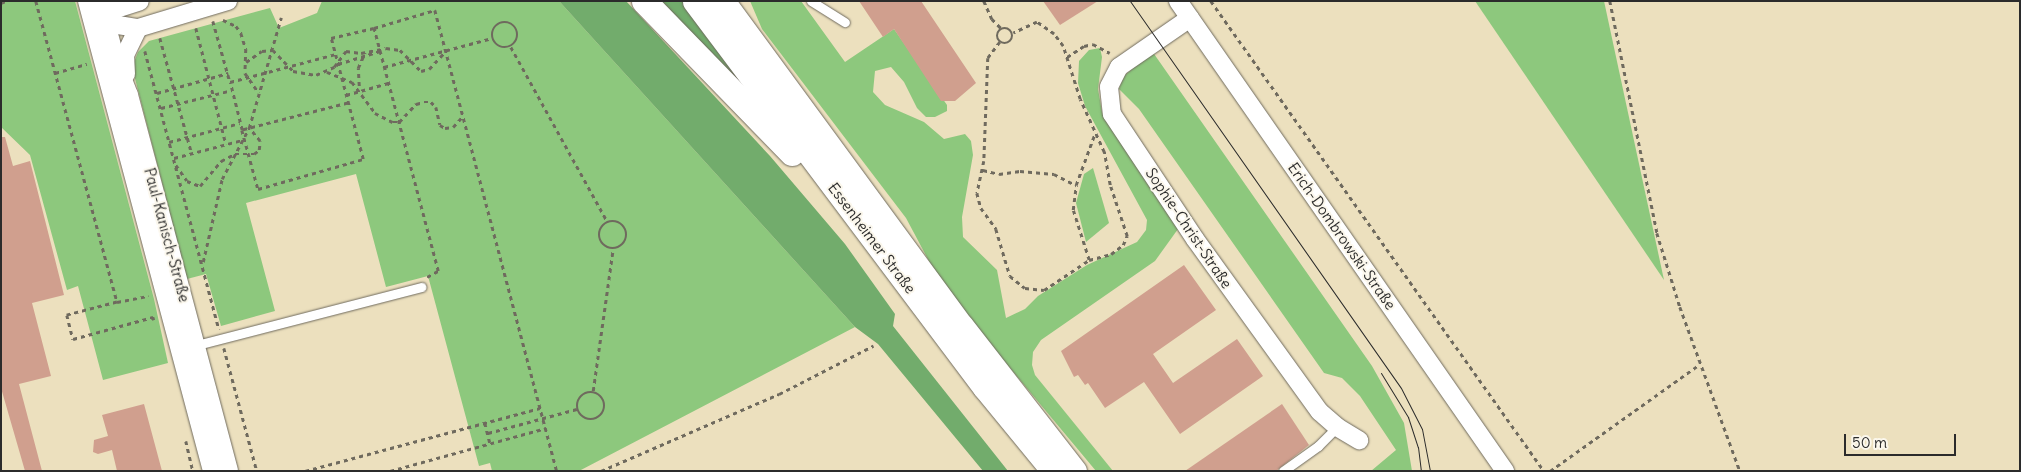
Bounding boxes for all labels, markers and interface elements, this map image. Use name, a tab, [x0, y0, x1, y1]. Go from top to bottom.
street label: Erich-Dombrowski-Straße	[1284, 159, 1400, 313]
street label: Sophie-Christ-Straße	[1142, 164, 1236, 292]
street label: Paul-Kanisch-Straße	[140, 166, 194, 304]
street label: Essenheimer Straße	[824, 179, 920, 297]
scale bar	[1846, 424, 1958, 456]
text: 50 m	[1852, 433, 1887, 452]

